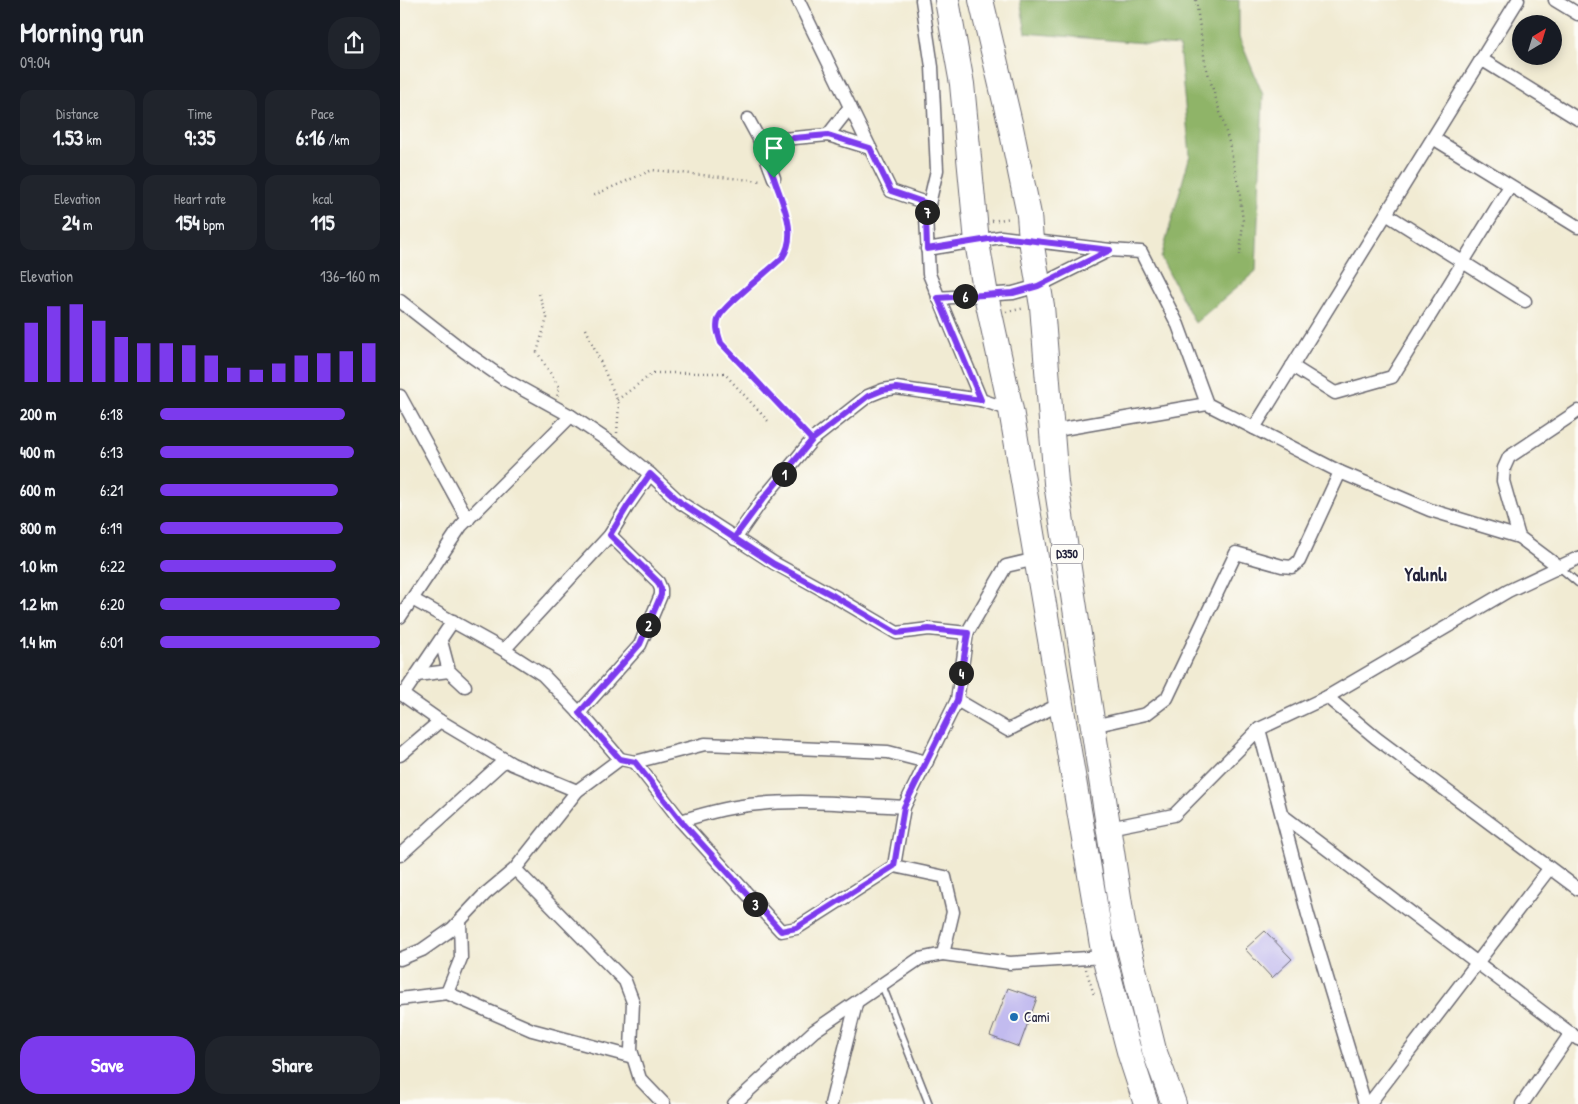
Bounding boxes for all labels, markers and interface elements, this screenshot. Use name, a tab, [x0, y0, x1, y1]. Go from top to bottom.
text: Morning run	[20, 13, 144, 51]
north arrow	[1512, 15, 1562, 65]
map controls	[1512, 15, 1562, 65]
button: share	[328, 17, 380, 69]
text: 09:04	[20, 51, 50, 73]
text: Distance	[56, 104, 99, 123]
text: Time	[188, 104, 212, 123]
text: Pace	[311, 104, 334, 123]
text: 1.53	[53, 123, 83, 152]
text: 9:35	[185, 123, 215, 152]
text: 6:16	[296, 123, 325, 152]
pin	[753, 127, 795, 178]
text: km	[83, 130, 102, 149]
text: /km	[325, 130, 350, 149]
icon: arrive	[760, 134, 788, 162]
text: Elevation	[54, 189, 101, 208]
text: Heart rate	[174, 189, 226, 208]
text: kcal	[312, 189, 333, 208]
pin: 7	[914, 200, 940, 224]
text: 7	[924, 203, 931, 222]
text: 24	[62, 208, 80, 237]
text: 154	[176, 208, 200, 237]
text: 115	[311, 208, 335, 237]
text: m	[80, 215, 93, 234]
text: bpm	[200, 215, 224, 234]
text: Elevation	[20, 265, 73, 287]
text: 136–160 m	[320, 265, 380, 287]
pin: 6	[952, 284, 978, 308]
text: 6	[963, 287, 968, 306]
text: 200 m	[20, 403, 56, 425]
text: 6:18	[100, 403, 123, 425]
text: 400 m	[20, 441, 55, 463]
text: 6:13	[100, 441, 123, 463]
pin: 1	[772, 462, 796, 486]
text: 1	[782, 465, 787, 484]
text: 600 m	[20, 479, 55, 501]
text: 6:21	[100, 479, 123, 501]
text: 800 m	[20, 517, 56, 539]
text: 6:19	[100, 517, 122, 539]
road number: D350	[1051, 544, 1083, 564]
text: 1.0 km	[20, 555, 58, 577]
text: 6:22	[100, 555, 125, 577]
district label: Yalınlı	[1404, 561, 1448, 587]
text: 1.2 km	[20, 593, 58, 615]
text: 6:20	[100, 593, 125, 615]
pin: 2	[636, 612, 660, 638]
text: 2	[645, 616, 652, 635]
text: 1.4 km	[20, 631, 56, 653]
text: 6:01	[100, 631, 123, 653]
pin: 4	[948, 660, 974, 686]
text: 4	[959, 664, 964, 683]
pin: 3	[742, 892, 768, 916]
text: 3	[752, 895, 759, 914]
place label: Cami	[1024, 1007, 1050, 1026]
marker: Cami	[1008, 1011, 1020, 1023]
button: Save	[20, 1036, 195, 1094]
button: Share	[205, 1036, 380, 1094]

